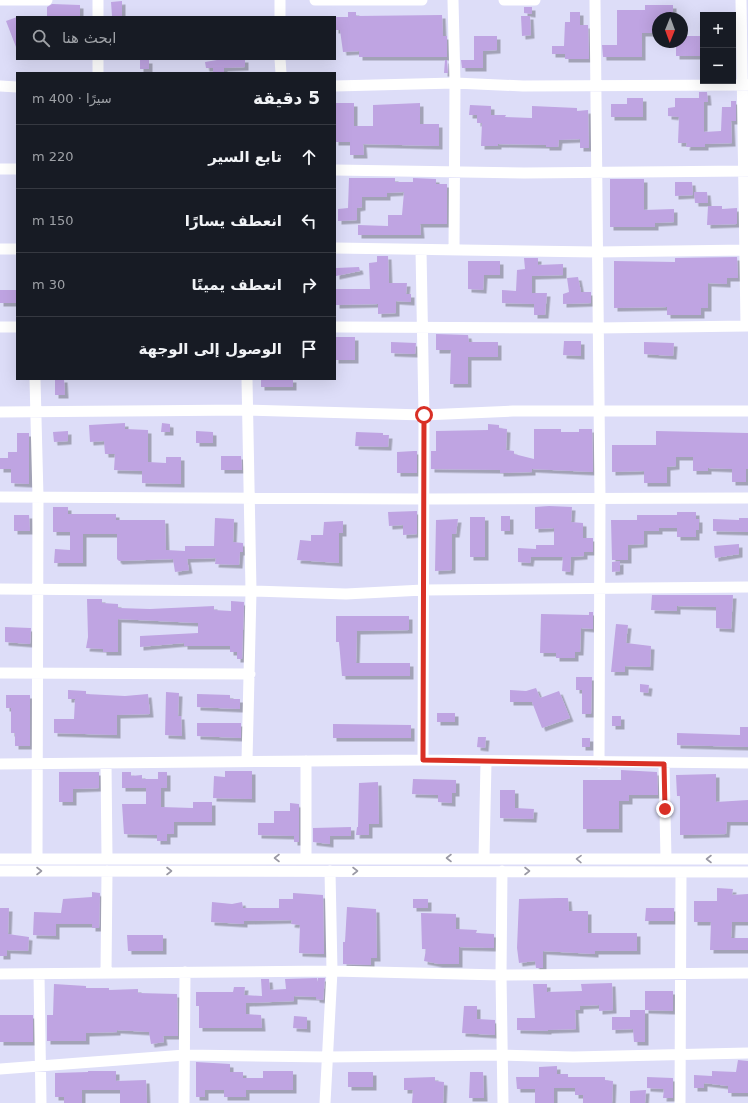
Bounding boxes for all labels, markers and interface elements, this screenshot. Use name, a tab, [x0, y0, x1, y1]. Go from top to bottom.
north arrow	[652, 12, 688, 48]
map controls	[700, 12, 736, 84]
button: +	[700, 12, 736, 48]
search box	[16, 16, 336, 60]
icon: search	[30, 27, 52, 49]
text: ابحث هنا	[62, 29, 117, 47]
button: −	[700, 48, 736, 84]
text: 5 دقيقة	[253, 88, 320, 108]
text: سيرًا · 400 m	[32, 91, 112, 106]
icon: ahead	[298, 146, 320, 168]
text: تابع السير	[208, 148, 282, 166]
text: 220 m	[32, 149, 74, 164]
icon: left	[298, 210, 320, 232]
text: انعطف يسارًا	[185, 212, 282, 230]
text: 150 m	[32, 213, 74, 228]
icon: right	[298, 274, 320, 296]
text: انعطف يمينًا	[191, 276, 282, 294]
text: 30 m	[32, 277, 65, 292]
icon: arrive	[298, 338, 320, 360]
text: الوصول إلى الوجهة	[139, 340, 282, 358]
route start	[415, 406, 433, 424]
route end	[656, 800, 674, 818]
one-way arrow	[274, 854, 280, 862]
one-way arrow	[446, 854, 452, 862]
one-way arrow	[576, 855, 582, 863]
one-way arrow	[706, 855, 712, 863]
one-way arrow	[36, 867, 42, 875]
one-way arrow	[166, 867, 172, 875]
one-way arrow	[352, 867, 358, 875]
one-way arrow	[524, 867, 530, 875]

